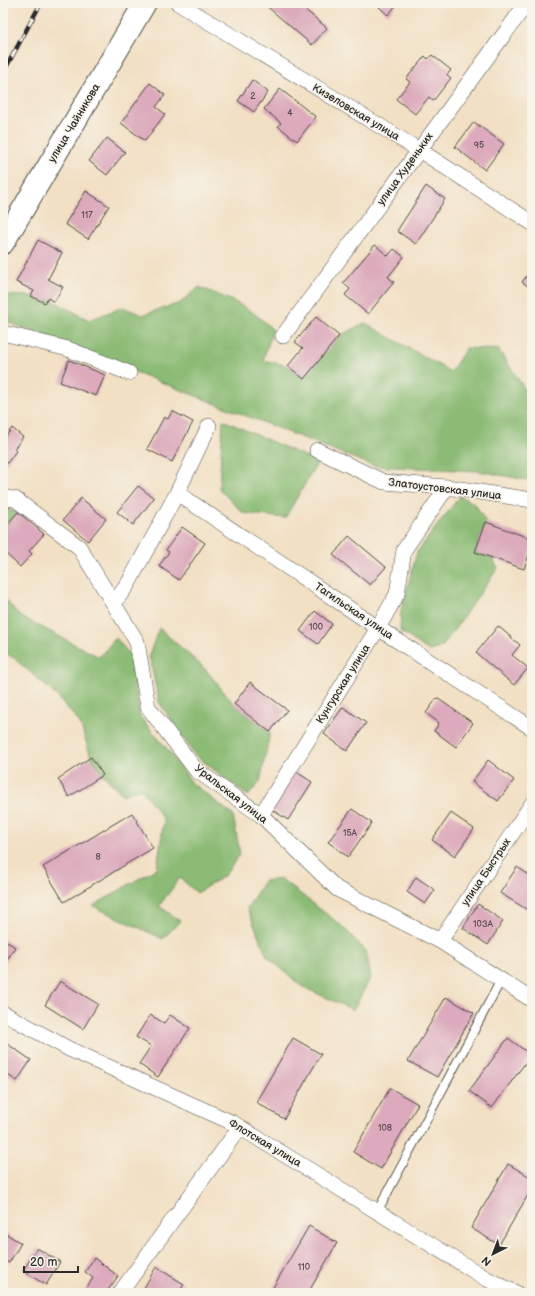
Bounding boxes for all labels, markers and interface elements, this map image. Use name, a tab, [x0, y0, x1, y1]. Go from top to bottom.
street label: улица Чайникова	[45, 81, 103, 165]
street label: Кизеловская улица	[310, 81, 402, 143]
house number: 2	[250, 91, 256, 102]
house number: 4	[287, 108, 293, 119]
street label: улица Худеньких	[374, 130, 436, 208]
house number: 95	[474, 140, 484, 151]
house number: 117	[81, 210, 93, 221]
street label: Златоустовская улица	[388, 476, 503, 502]
street label: Тагильская улица	[312, 580, 396, 642]
house number: 100	[309, 622, 323, 633]
street label: Кунгурская улица	[313, 642, 373, 726]
street label: Уральская улица	[192, 762, 270, 827]
house number: 15А	[343, 828, 358, 839]
street label: улица Быстрых	[459, 836, 513, 908]
house number: 8	[95, 852, 101, 863]
house number: 103А	[473, 919, 493, 930]
street label: Флотская улица	[226, 1116, 304, 1170]
house number: 108	[378, 1123, 392, 1134]
north arrow	[473, 1234, 513, 1274]
scale bar	[24, 1248, 78, 1274]
text: N	[479, 1253, 494, 1269]
text: 20 m	[30, 1255, 57, 1270]
house number: 110	[298, 1262, 310, 1273]

